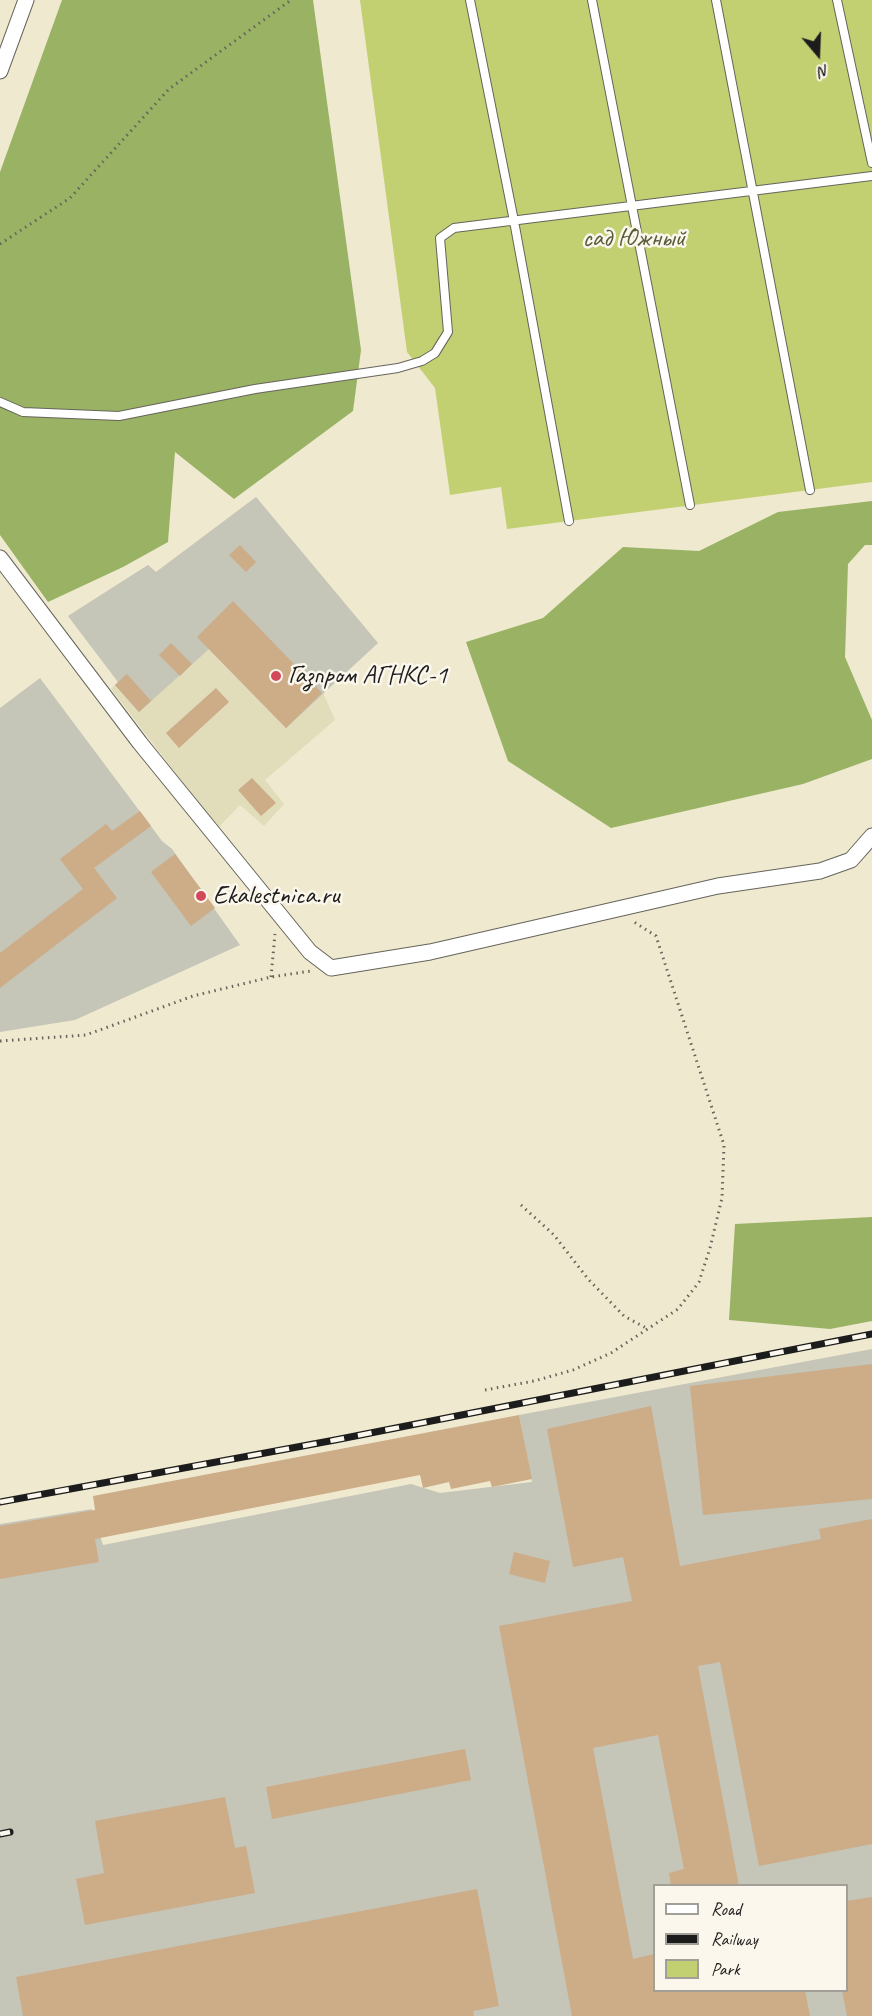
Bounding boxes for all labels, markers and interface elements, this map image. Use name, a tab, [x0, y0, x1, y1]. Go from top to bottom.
north arrow	[788, 24, 848, 84]
text: N	[816, 60, 832, 82]
park label: сад Южный	[583, 223, 685, 255]
place label: Газпром АГНКС-1	[288, 660, 447, 692]
marker: Газпром АГНКС-1	[269, 669, 283, 683]
place label: Ekalestnica.ru	[213, 880, 340, 912]
marker: Ekalestnica.ru	[194, 889, 208, 903]
legend	[653, 1884, 848, 1992]
text: Road	[711, 1898, 741, 1920]
text: Railway	[711, 1928, 758, 1950]
text: Park	[711, 1958, 740, 1980]

